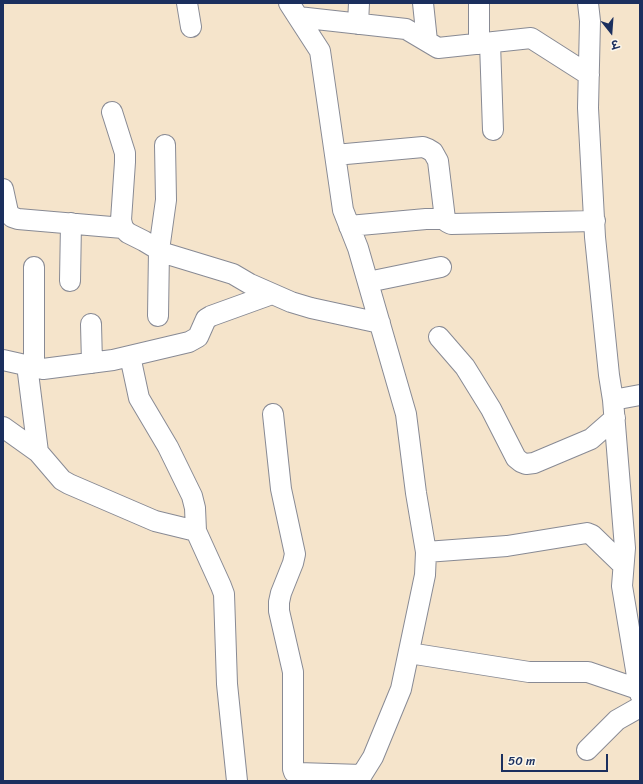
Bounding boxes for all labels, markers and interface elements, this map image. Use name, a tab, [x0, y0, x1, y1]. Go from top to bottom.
north arrow	[591, 12, 631, 52]
text: उ	[608, 34, 621, 54]
scale bar	[503, 746, 610, 772]
text: 50 m	[508, 750, 535, 772]

